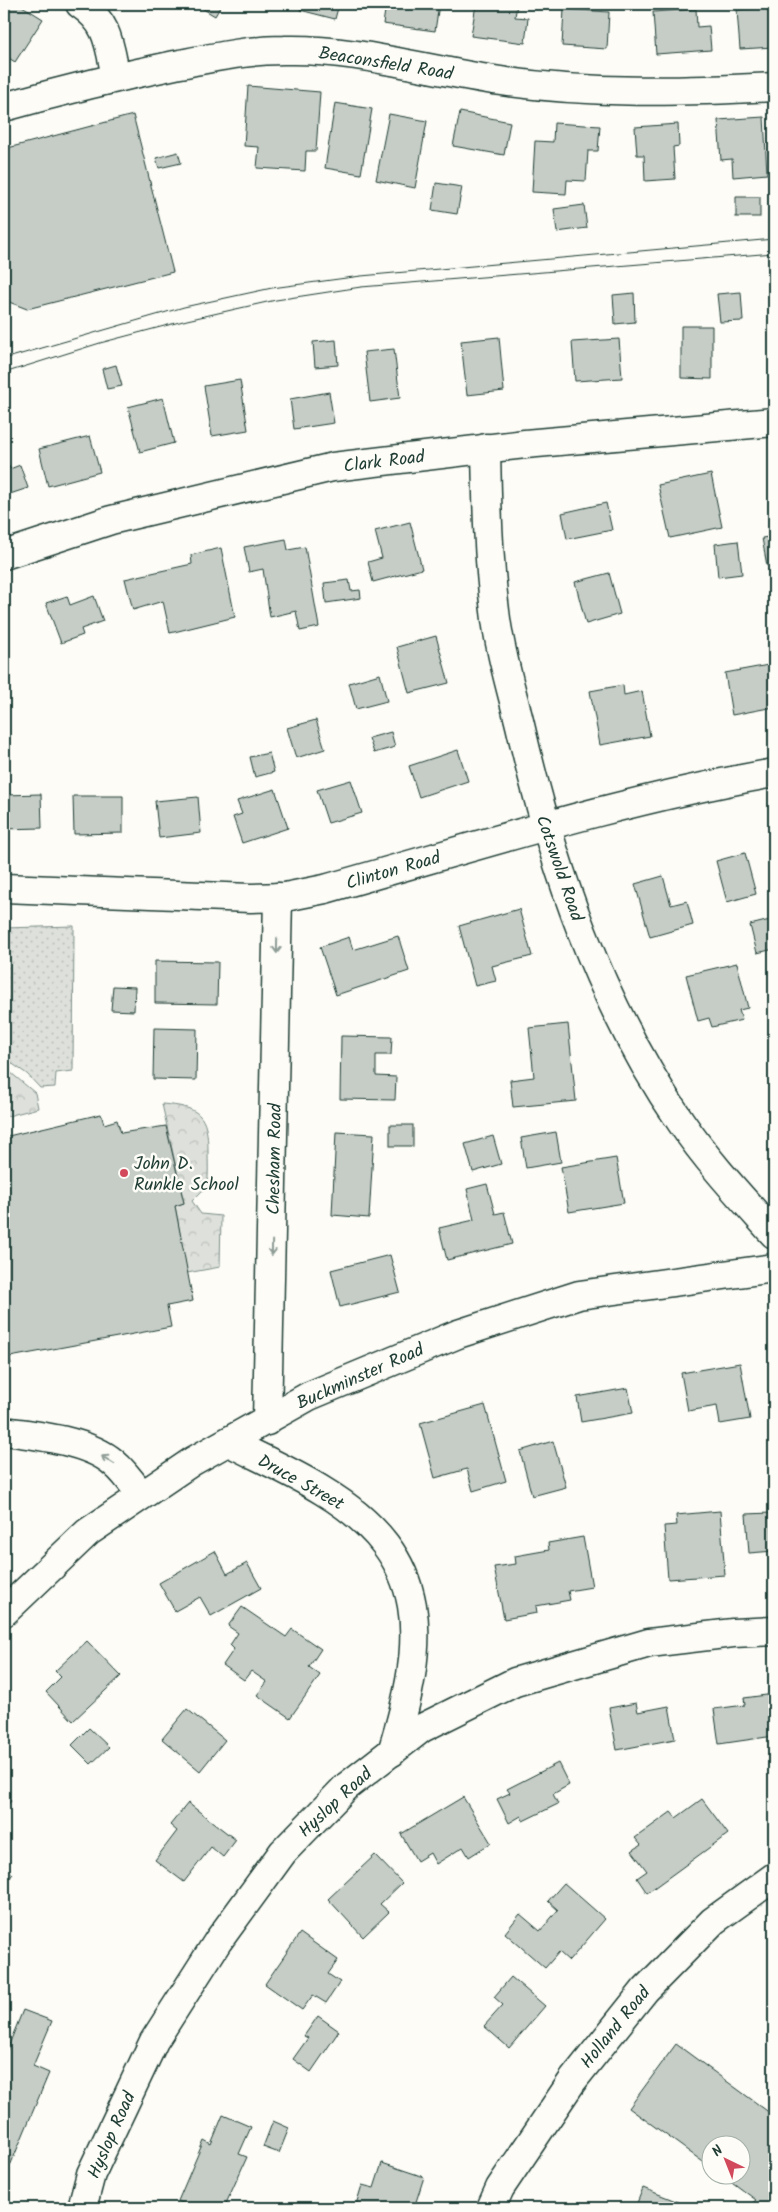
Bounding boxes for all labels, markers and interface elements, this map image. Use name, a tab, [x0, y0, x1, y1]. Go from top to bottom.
street label: Beaconsfield Road	[316, 40, 456, 90]
street label: Clark Road	[342, 443, 427, 482]
street label: Cotswold Road	[527, 812, 591, 926]
street label: Clinton Road	[343, 844, 445, 899]
one-way arrow	[273, 938, 282, 954]
street label: Chesham Road	[260, 1102, 291, 1215]
place label: John D. Runkle School	[134, 1150, 239, 1200]
marker: John D. Runkle School	[118, 1167, 130, 1179]
one-way arrow	[267, 1240, 277, 1256]
street label: Buckminster Road	[292, 1336, 430, 1418]
street label: Druce Street	[252, 1448, 350, 1520]
one-way arrow	[102, 1454, 116, 1464]
street label: Hyslop Road	[292, 1760, 381, 1845]
street label: Holland Road	[574, 1979, 659, 2076]
street label: Hyslop Road	[80, 2086, 145, 2184]
north arrow	[700, 2134, 750, 2184]
text: N	[707, 2140, 729, 2162]

